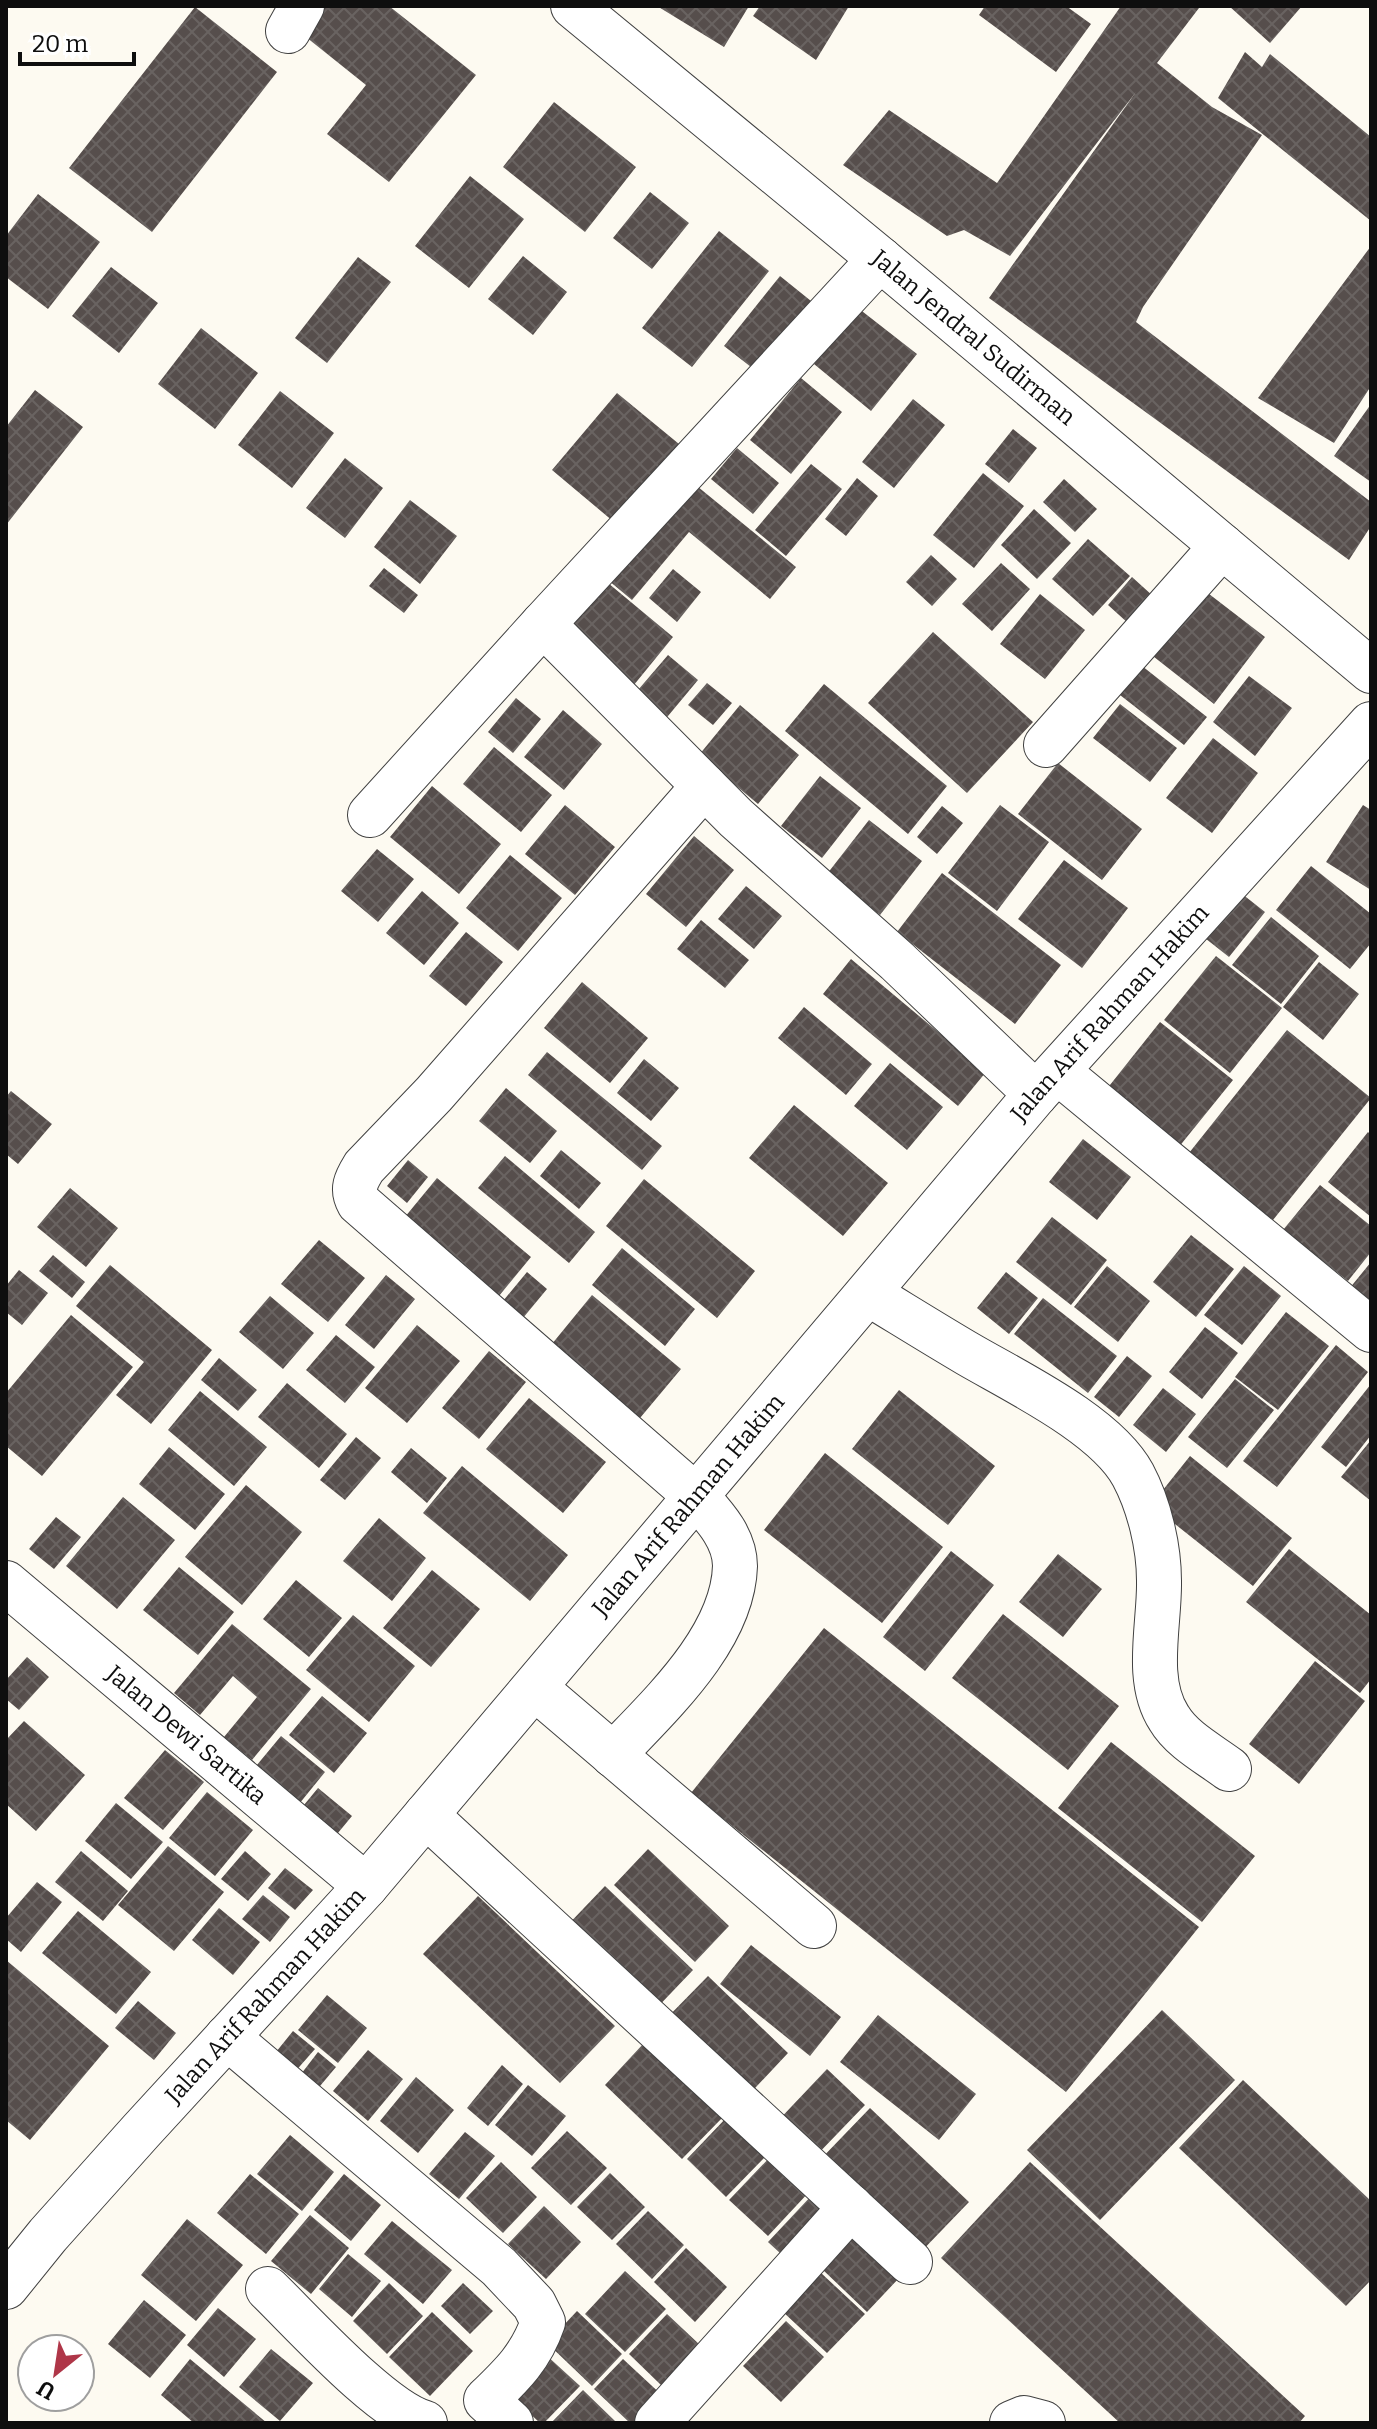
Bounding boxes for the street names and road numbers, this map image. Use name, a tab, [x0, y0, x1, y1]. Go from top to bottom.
street label: Jalan Jendral Sudirman	[865, 244, 1081, 431]
street label: Jalan Arif Rahman Hakim	[1004, 899, 1215, 1128]
street label: Jalan Arif Rahman Hakim	[586, 1388, 790, 1623]
street label: Jalan Dewi Sartika	[100, 1659, 272, 1810]
street label: Jalan Arif Rahman Hakim	[159, 1882, 371, 2110]

